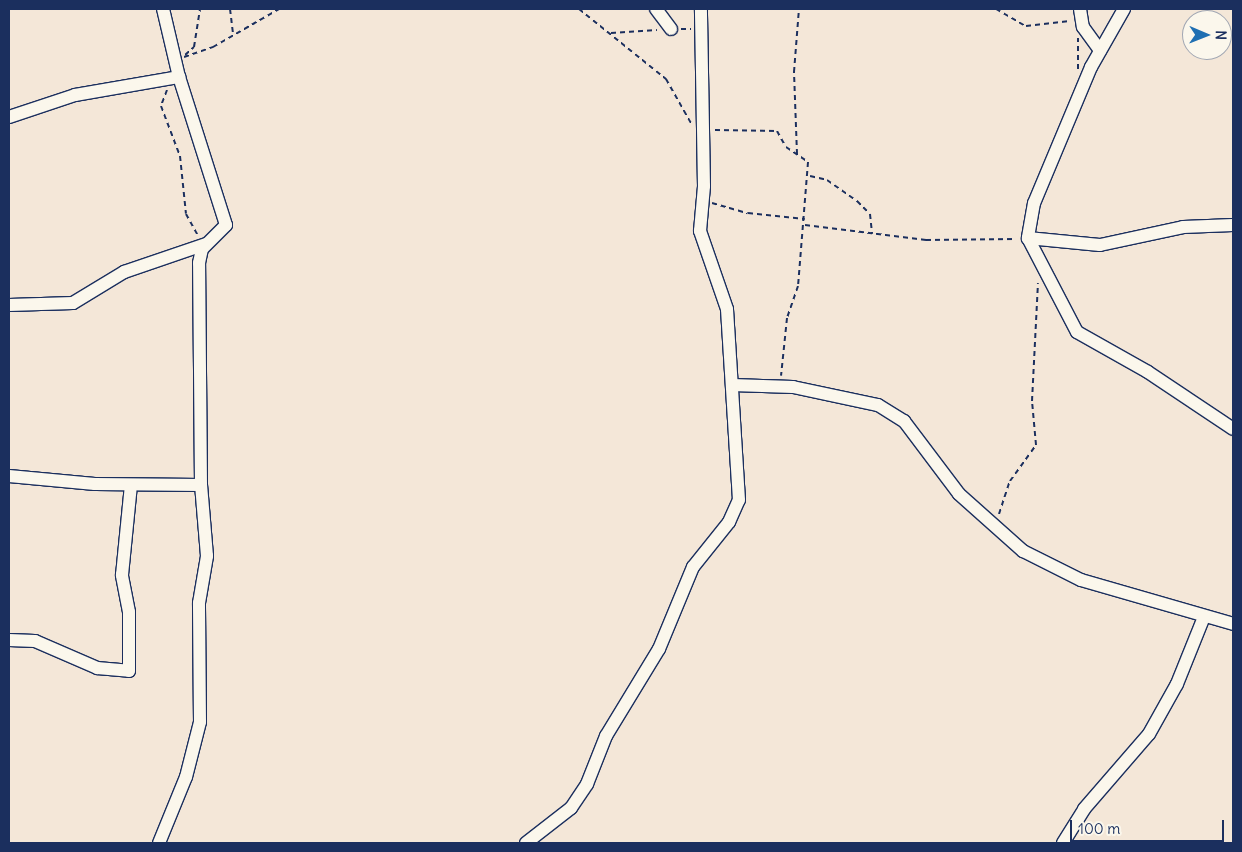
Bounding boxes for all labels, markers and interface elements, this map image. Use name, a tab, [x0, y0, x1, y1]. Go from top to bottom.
north arrow	[1182, 10, 1232, 60]
text: N	[1212, 30, 1230, 40]
scale bar	[1072, 810, 1226, 842]
text: 100 m	[1078, 819, 1120, 838]

